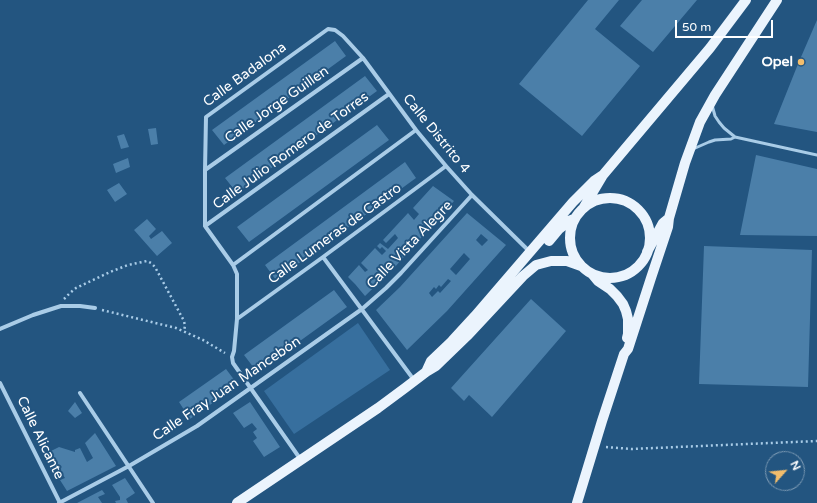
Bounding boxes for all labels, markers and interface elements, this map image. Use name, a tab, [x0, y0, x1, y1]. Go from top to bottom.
scale bar	[677, 12, 775, 38]
text: 50 m	[682, 20, 711, 34]
street label: Calle Badalona	[200, 39, 290, 111]
place label: Opel	[762, 54, 793, 70]
marker: Opel	[796, 57, 806, 67]
street label: Calle Jorge Guillen	[222, 63, 332, 147]
street label: Calle Julio Romero de Torres	[210, 89, 372, 213]
street label: Calle Distrito 4	[399, 91, 473, 177]
street label: Calle Lumeras de Castro	[265, 180, 405, 288]
street label: Calle Vista Alegre	[364, 197, 456, 293]
street label: Calle Fray Juan Mancebón	[150, 333, 304, 445]
street label: Calle Alicante	[13, 394, 67, 482]
north arrow	[765, 451, 805, 491]
text: N	[787, 459, 803, 473]

